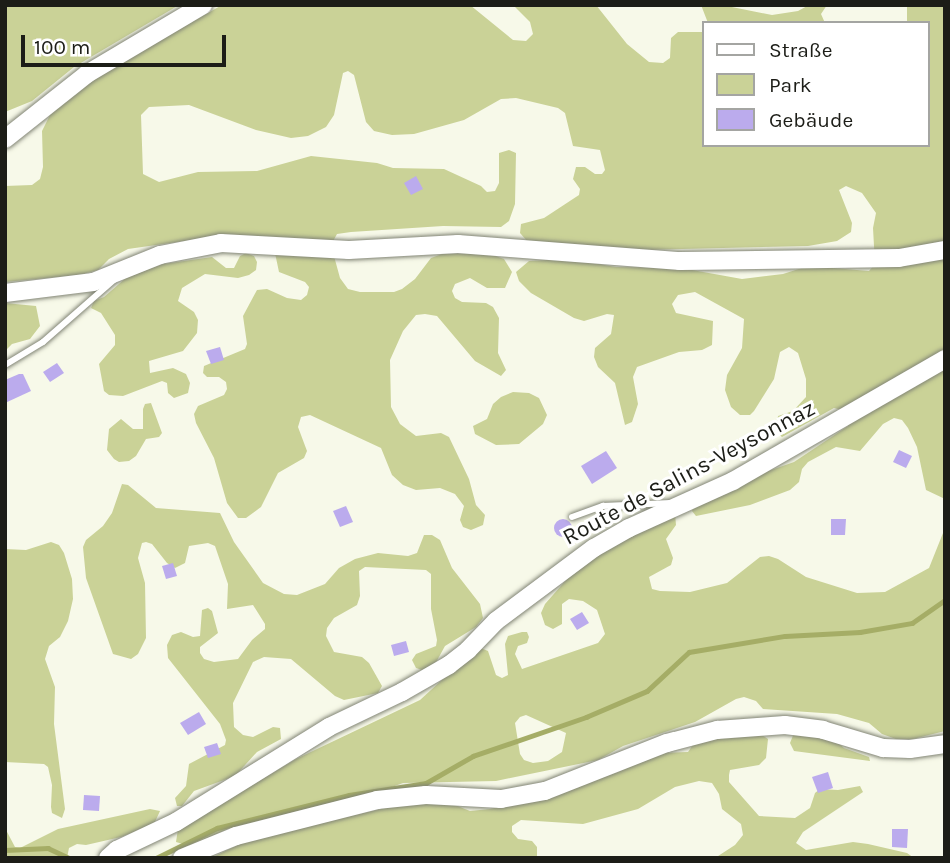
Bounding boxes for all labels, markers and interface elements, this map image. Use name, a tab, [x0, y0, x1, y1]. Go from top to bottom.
scale bar	[24, 21, 229, 65]
legend	[702, 21, 929, 147]
text: 100 m	[34, 35, 91, 59]
text: Straße	[769, 38, 832, 62]
text: Park	[769, 73, 812, 97]
text: Gebäude	[769, 108, 853, 132]
street label: Route de Salins-Veysonnaz	[558, 395, 820, 551]

